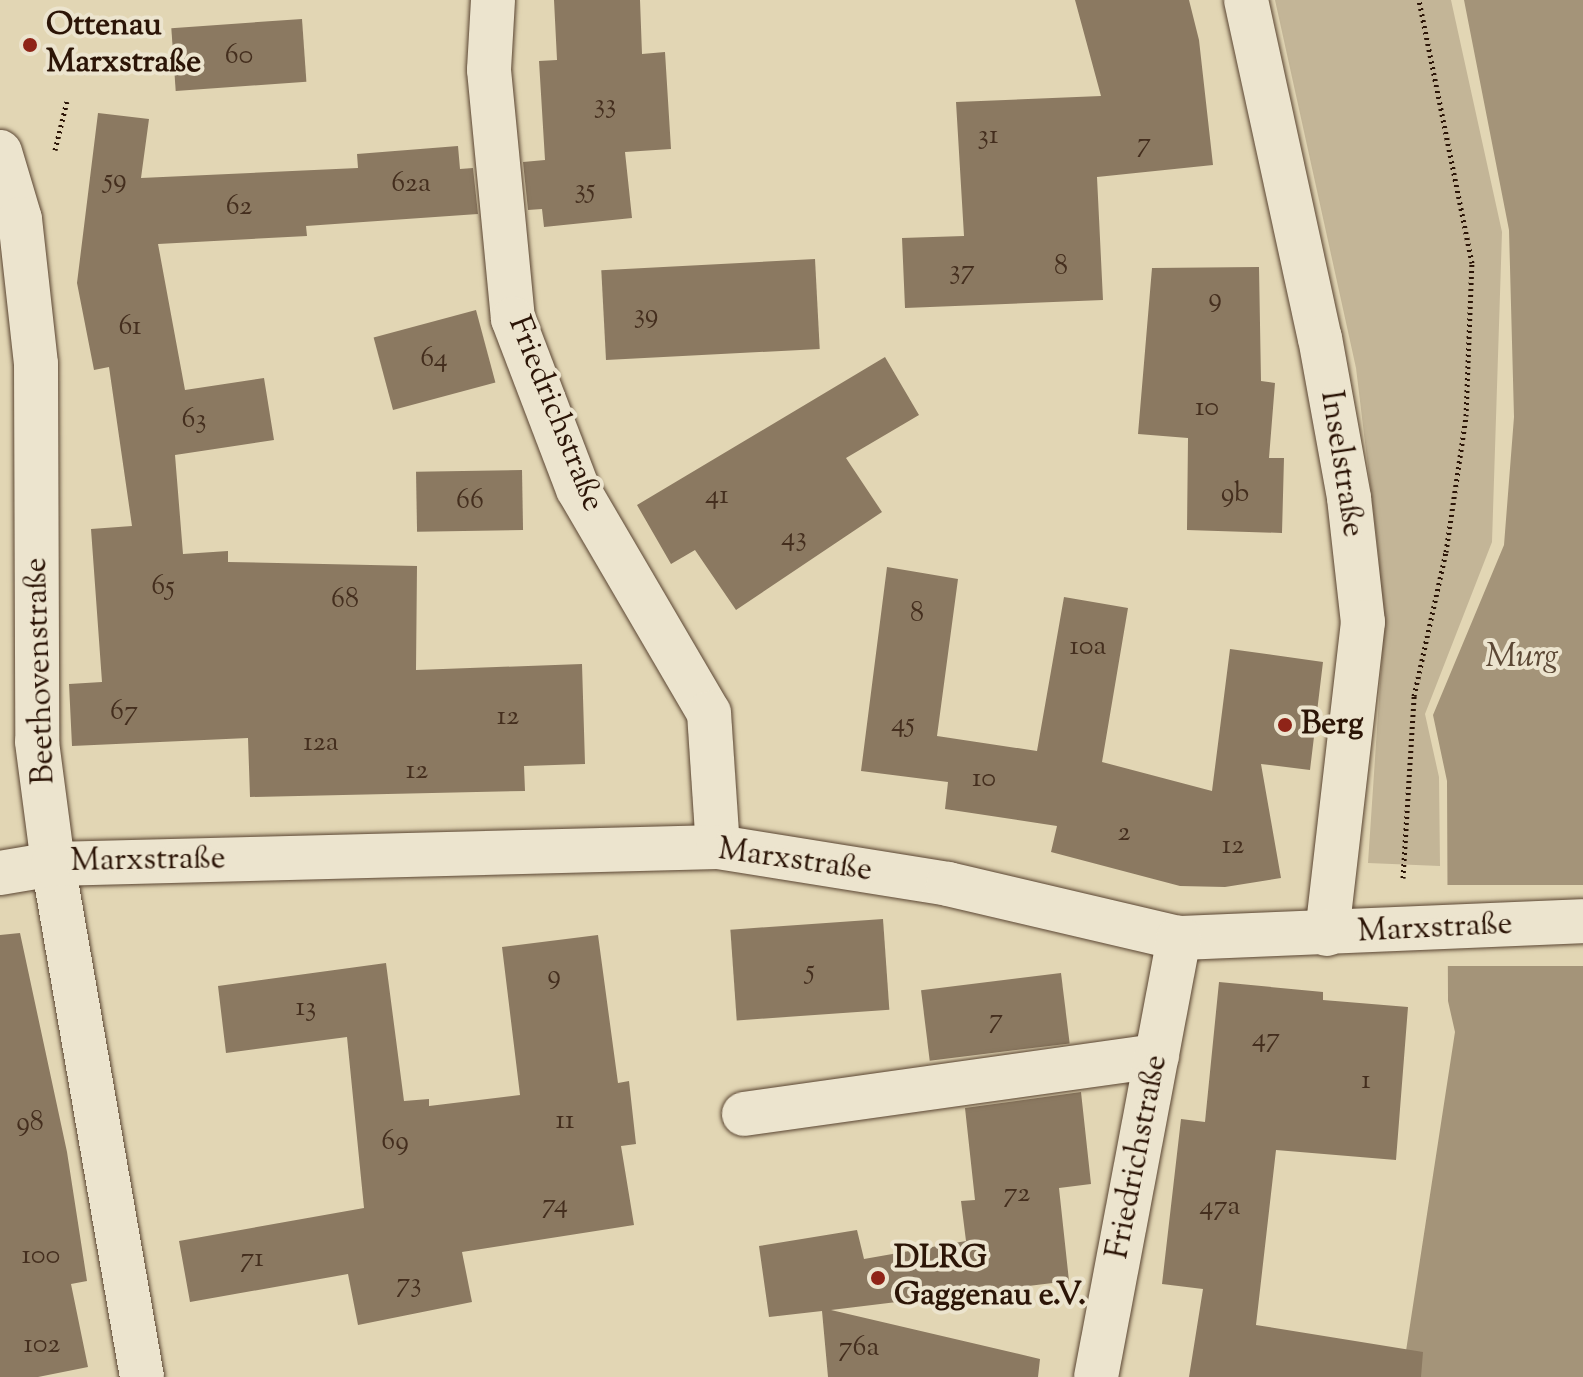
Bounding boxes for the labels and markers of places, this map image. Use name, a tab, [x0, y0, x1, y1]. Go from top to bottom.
place label: Ottenau Marxstraße	[46, 8, 201, 83]
marker: Ottenau Marxstraße	[21, 36, 39, 54]
place label: Berg	[1301, 706, 1364, 744]
marker: Berg	[1276, 716, 1294, 734]
place label: DLRG Gaggenau e.V.	[894, 1241, 1086, 1316]
marker: DLRG Gaggenau e.V.	[869, 1269, 887, 1287]

